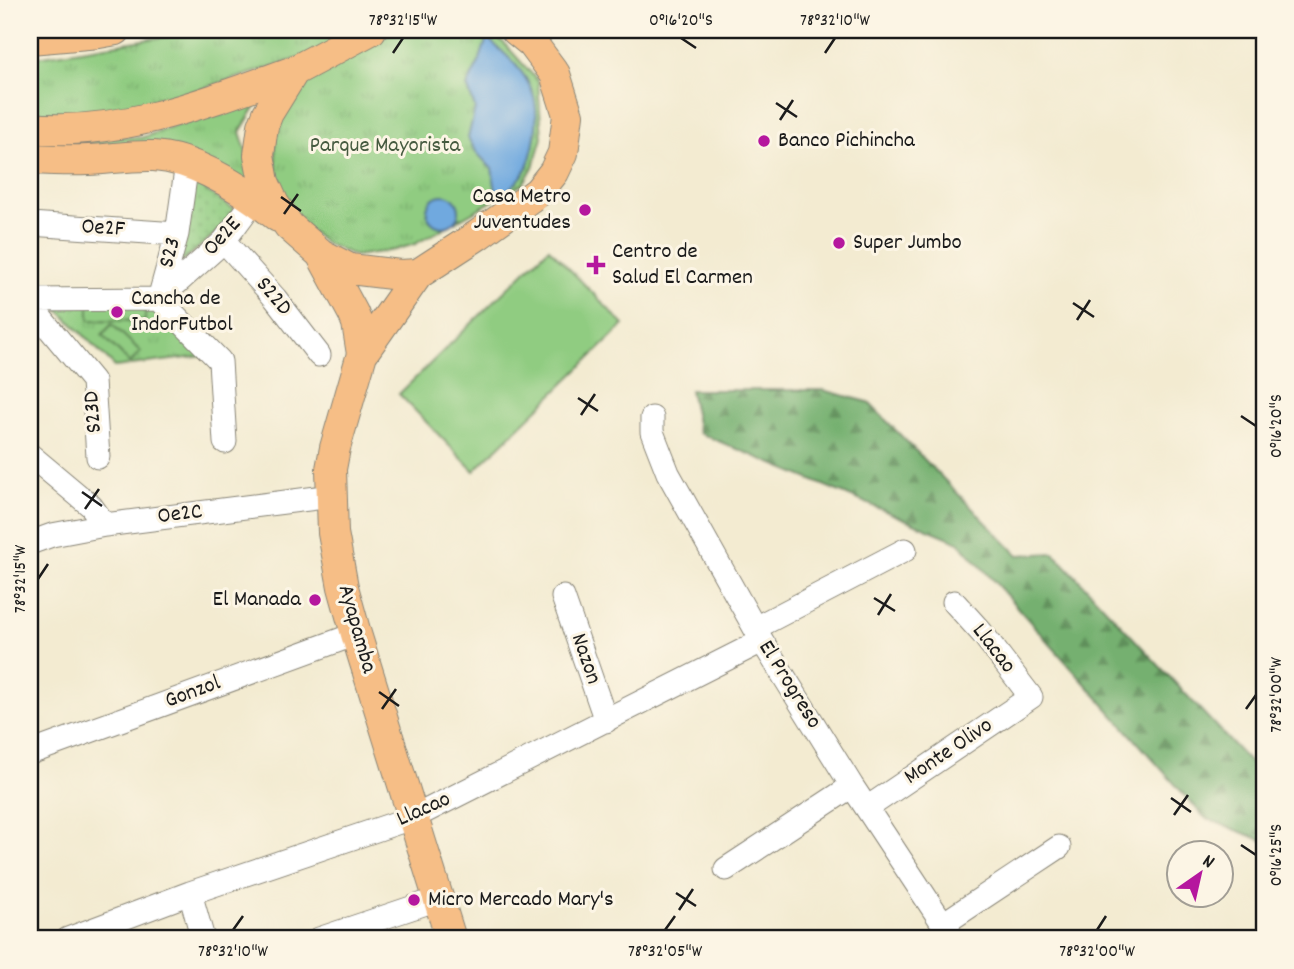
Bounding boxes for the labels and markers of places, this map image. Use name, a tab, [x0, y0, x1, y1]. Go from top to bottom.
place label: Banco Pichincha	[778, 125, 916, 158]
marker: Banco Pichincha	[756, 133, 772, 149]
place label: Casa Metro Juventudes	[472, 181, 571, 240]
marker: Casa Metro Juventudes	[577, 202, 593, 218]
place label: Super Jumbo	[853, 227, 962, 260]
marker: Super Jumbo	[831, 235, 847, 251]
place label: Centro de Salud El Carmen	[612, 236, 753, 295]
marker: Centro de Salud El Carmen	[586, 255, 606, 275]
place label: Cancha de IndorFutbol	[131, 283, 233, 342]
marker: Cancha de IndorFutbol	[109, 304, 125, 320]
place label: El Manada	[213, 584, 302, 617]
marker: El Manada	[307, 592, 323, 608]
place label: Micro Mercado Mary's	[428, 884, 614, 917]
marker: Micro Mercado Mary's	[406, 892, 422, 908]

